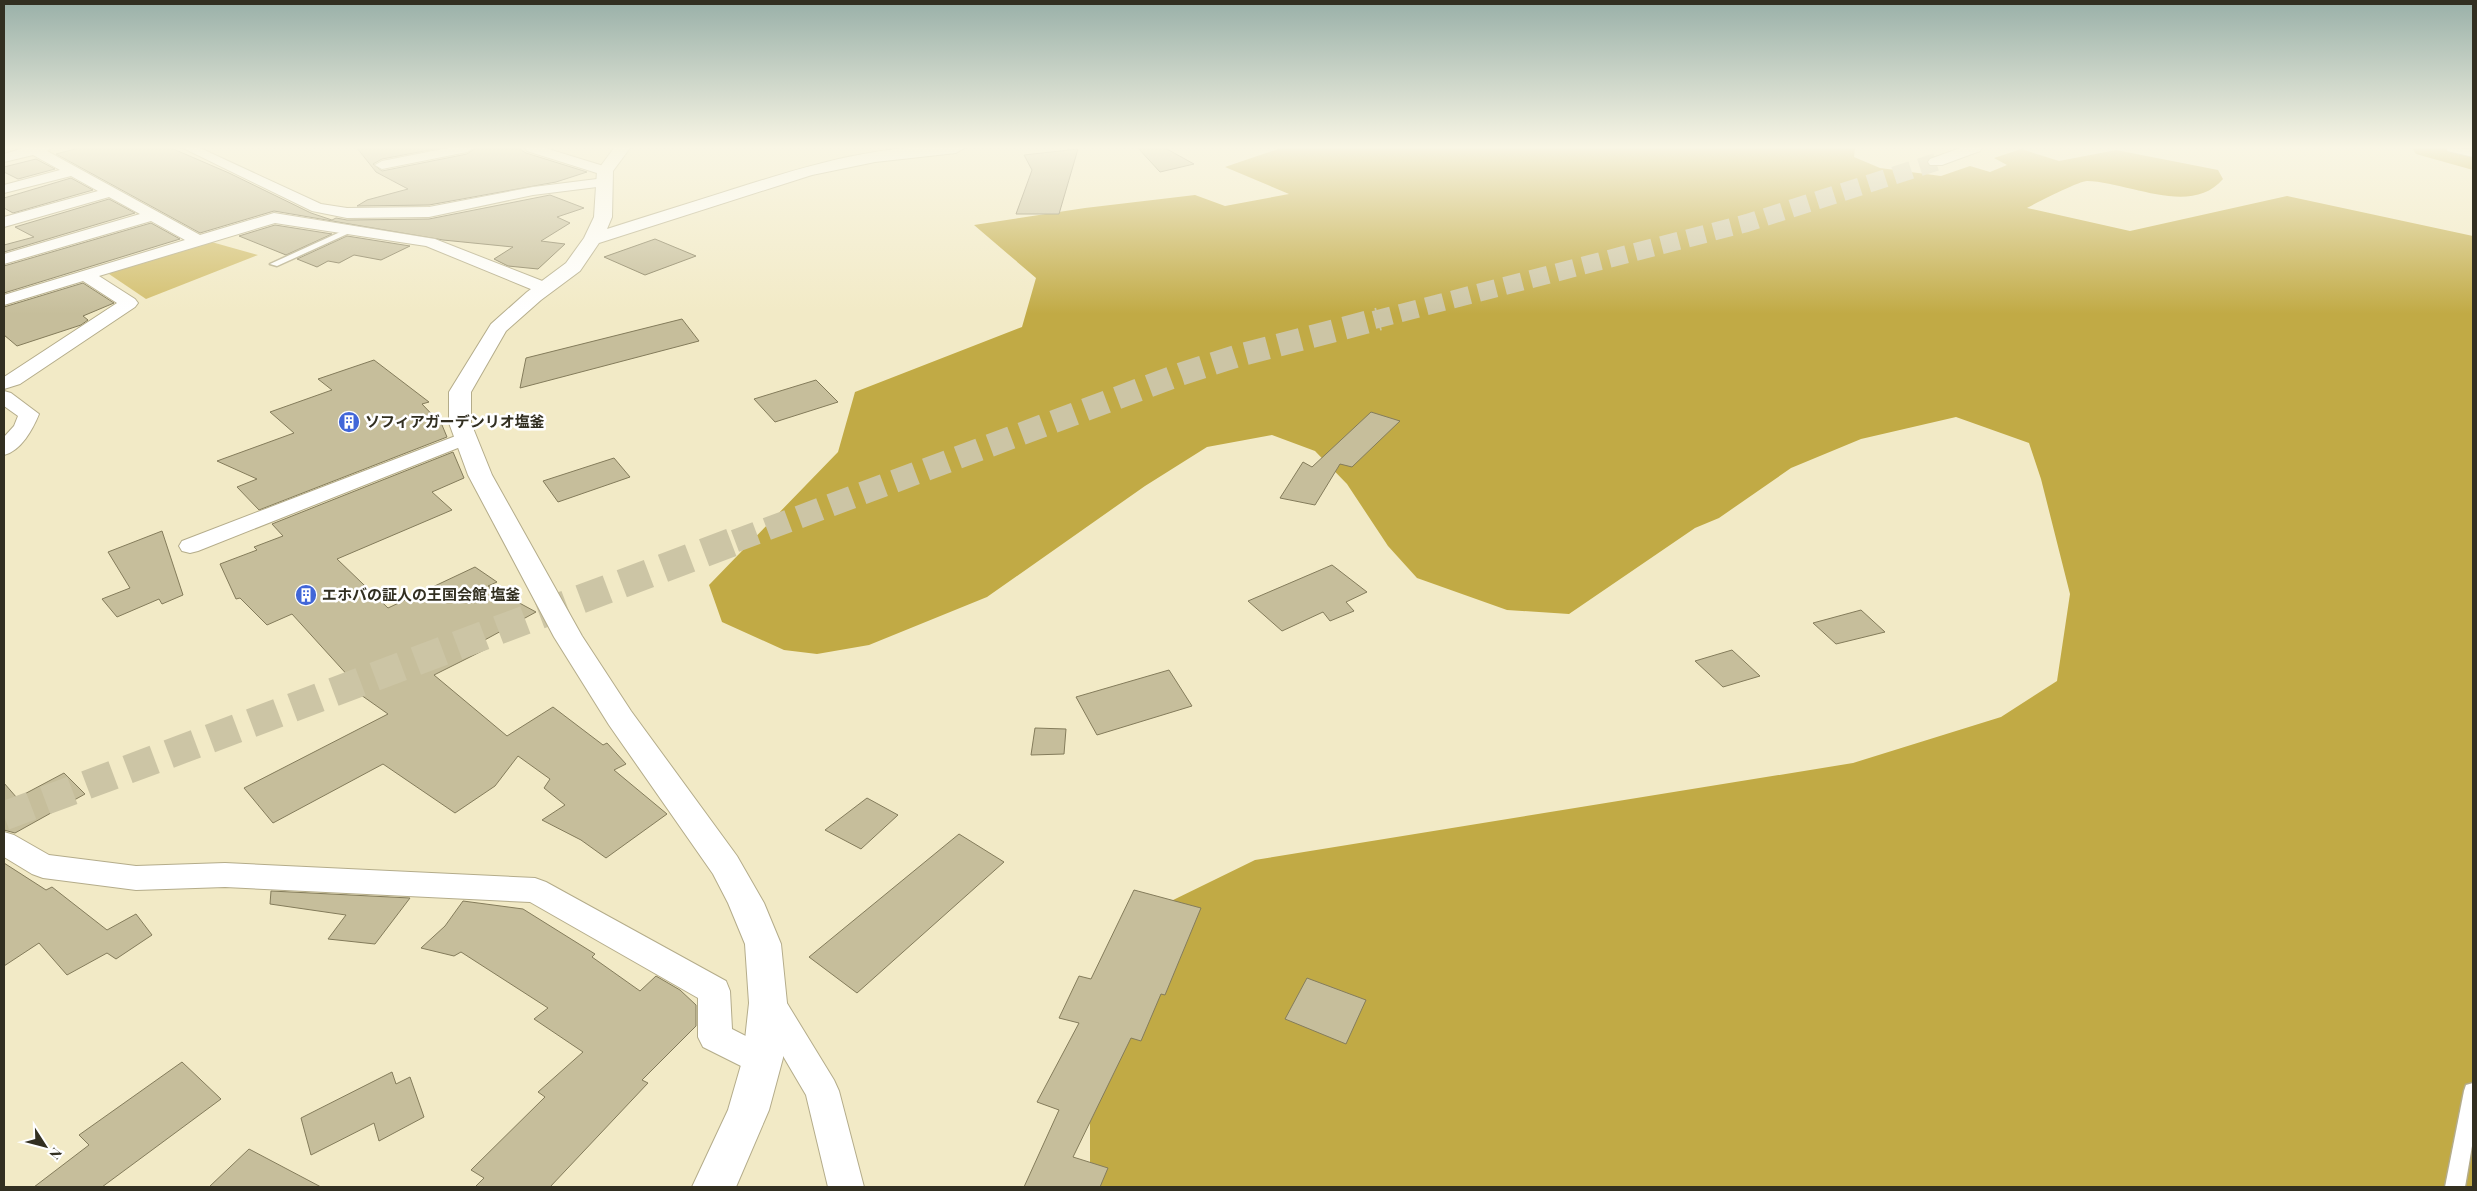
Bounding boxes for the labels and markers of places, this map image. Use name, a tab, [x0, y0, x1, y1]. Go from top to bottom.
building icon: ソフィアガーデンリオ塩釜	[337, 410, 361, 434]
place label: ソフィアガーデンリオ塩釜	[365, 411, 545, 431]
building icon: エホバの証人の王国会館 塩釜	[294, 583, 318, 607]
place label: エホバの証人の王国会館 塩釜	[322, 584, 521, 604]

